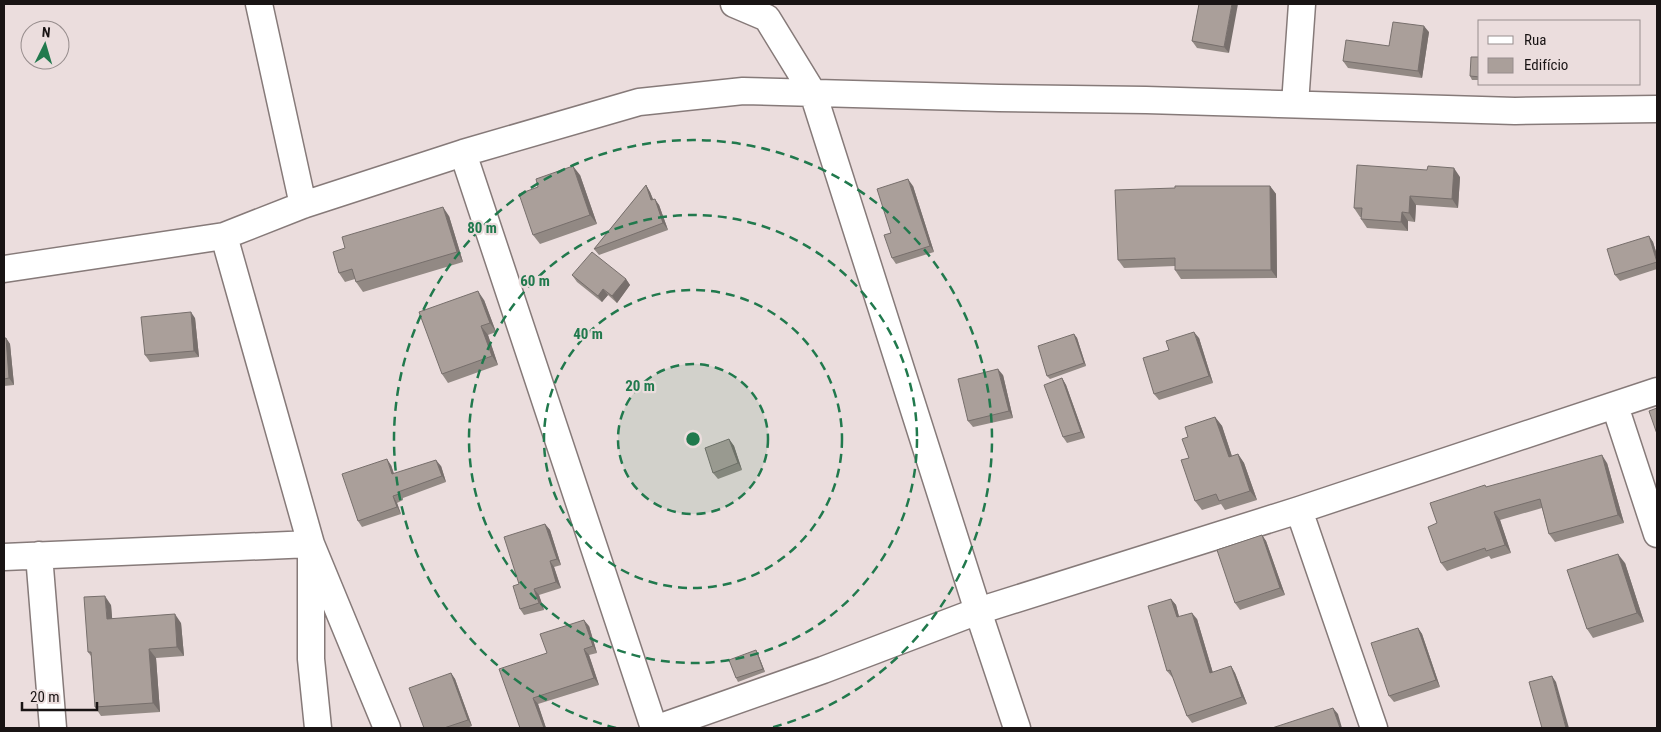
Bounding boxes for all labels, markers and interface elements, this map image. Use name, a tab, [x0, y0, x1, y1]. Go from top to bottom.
north arrow	[20, 20, 70, 70]
legend	[1478, 20, 1641, 85]
text: N	[41, 24, 51, 40]
text: Rua	[1524, 31, 1546, 49]
text: Edifício	[1524, 56, 1568, 74]
text: 80 m	[467, 219, 497, 237]
text: 60 m	[520, 272, 550, 290]
text: 40 m	[573, 325, 603, 343]
text: 20 m	[625, 377, 655, 395]
centre of rings	[684, 430, 702, 448]
scale bar	[22, 680, 98, 712]
text: 20 m	[30, 688, 60, 706]

